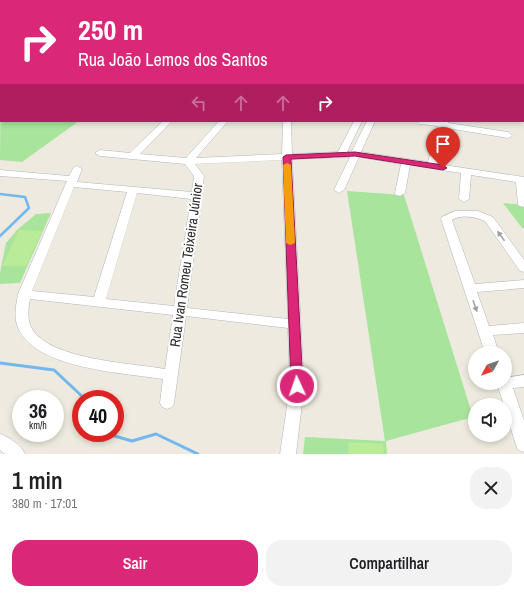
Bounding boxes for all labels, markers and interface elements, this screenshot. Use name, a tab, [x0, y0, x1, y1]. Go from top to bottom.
text: 250 m	[78, 11, 143, 49]
icon: right	[12, 16, 64, 68]
text: Rua João Lemos dos Santos	[78, 47, 268, 72]
icon: left	[188, 92, 210, 114]
icon: ahead	[230, 92, 252, 114]
icon: ahead	[272, 92, 294, 114]
icon: right	[314, 92, 336, 114]
pin	[426, 127, 460, 168]
icon: arrive	[432, 133, 454, 155]
street label: Rua Ivan Romeu Teixeira Júnior	[166, 182, 206, 348]
one-way arrow	[497, 231, 505, 242]
one-way arrow	[473, 301, 479, 313]
north arrow	[468, 346, 512, 390]
map controls	[468, 346, 512, 442]
position arrow	[276, 365, 318, 407]
speed limit sign: 40	[72, 390, 124, 442]
text: 36	[29, 397, 47, 424]
button: sound	[468, 398, 512, 442]
text: km/h	[29, 419, 47, 432]
text: 1 min	[12, 464, 63, 496]
button: close	[470, 467, 512, 509]
text: 380 m · 17:01	[12, 495, 77, 512]
button: Sair	[12, 540, 258, 586]
button: Compartilhar	[266, 540, 512, 586]

